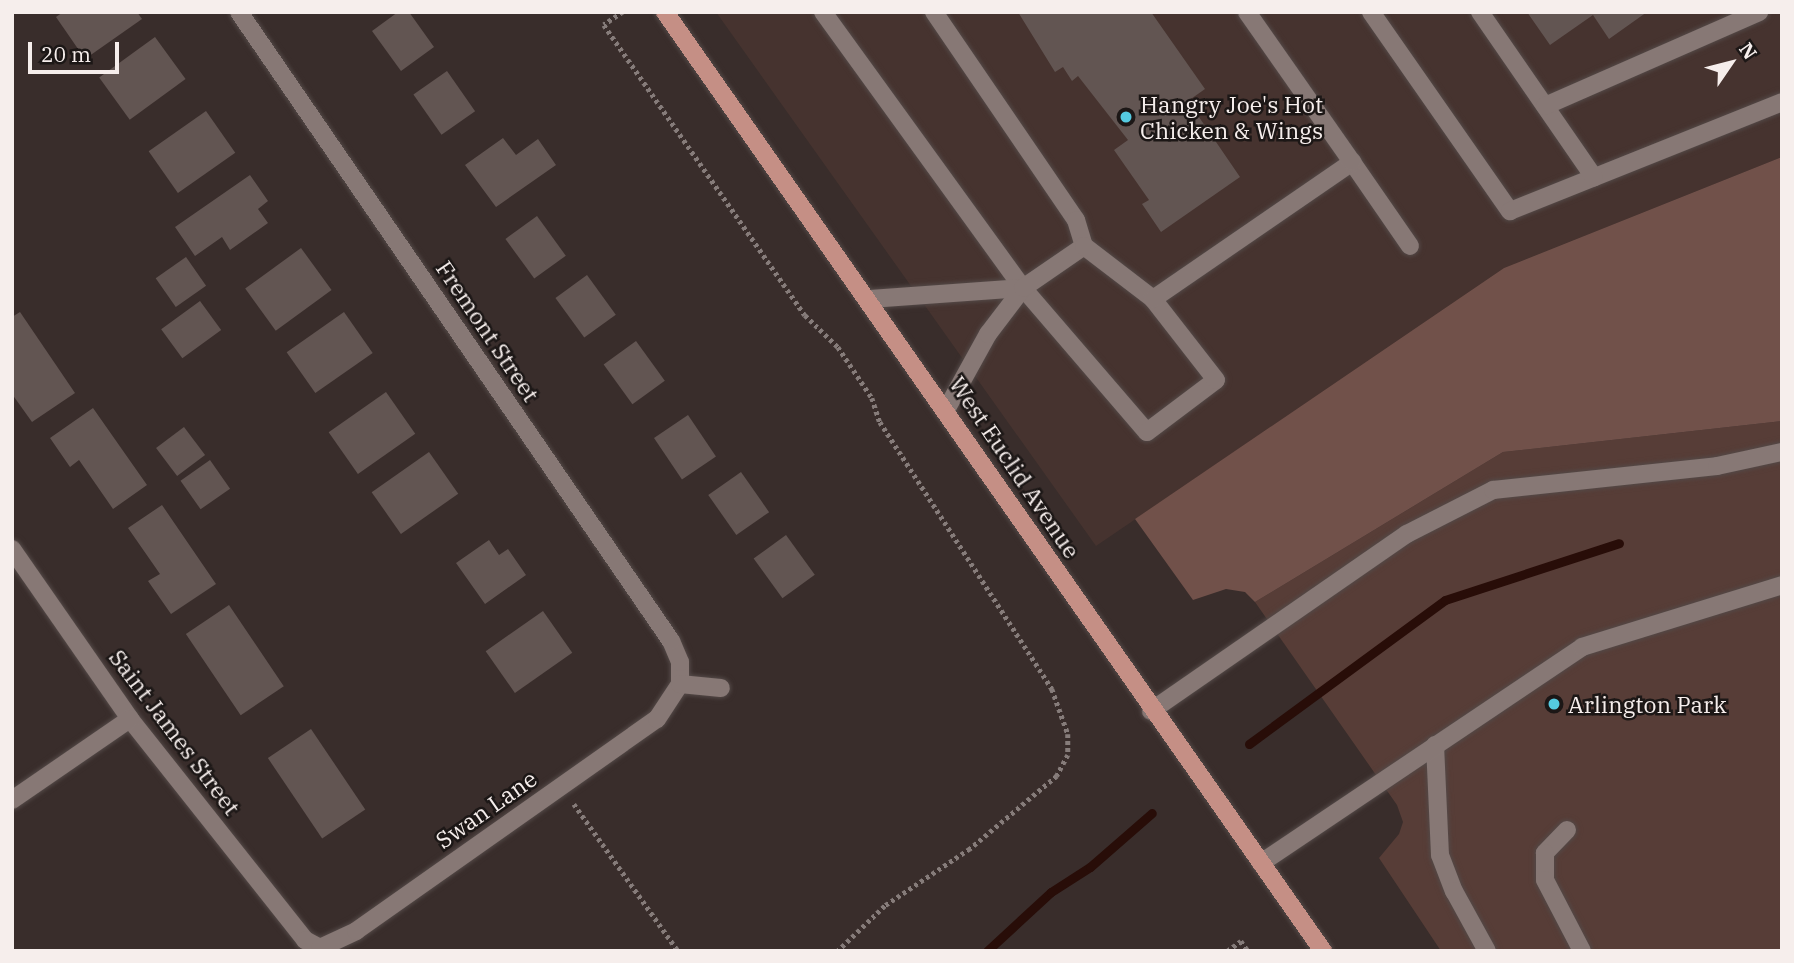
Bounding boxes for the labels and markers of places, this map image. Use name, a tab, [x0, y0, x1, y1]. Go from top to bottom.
place label: Hangry Joe's Hot Chicken & Wings	[1140, 90, 1323, 144]
marker: Hangry Joe's Hot Chicken & Wings	[1118, 109, 1134, 125]
place label: Arlington Park	[1568, 690, 1727, 718]
marker: Arlington Park	[1546, 696, 1562, 712]

